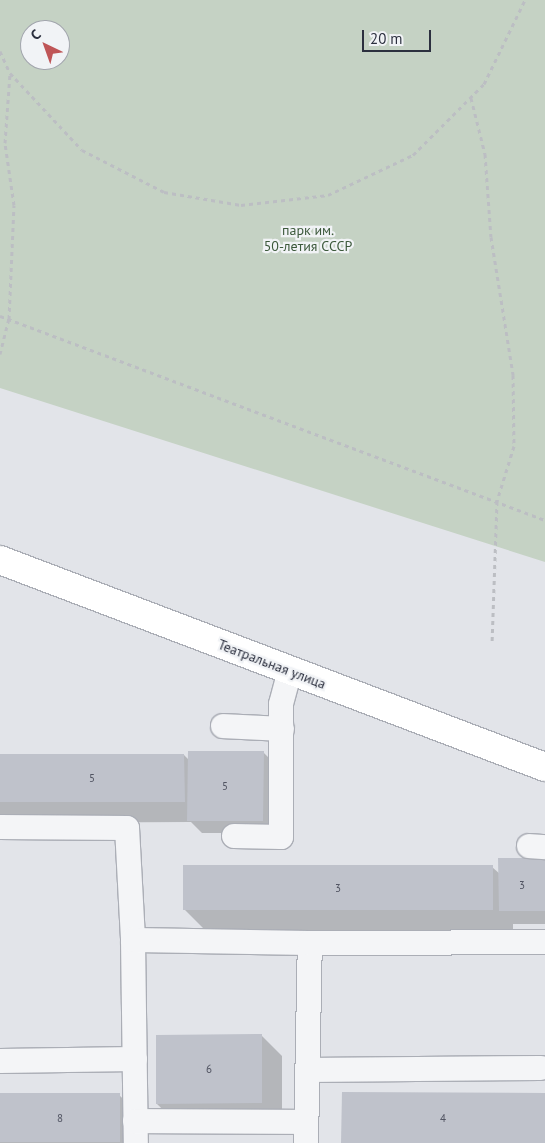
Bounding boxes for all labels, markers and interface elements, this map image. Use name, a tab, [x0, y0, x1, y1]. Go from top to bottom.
north arrow	[20, 20, 70, 70]
scale bar	[365, 20, 434, 52]
text: С	[27, 25, 45, 44]
text: 20 m	[370, 29, 403, 48]
park label: парк им. 50-летия СССР	[264, 222, 352, 254]
street label: Театральная улица	[216, 636, 328, 692]
house number: 5	[89, 771, 95, 785]
house number: 5	[222, 779, 228, 793]
house number: 3	[519, 878, 525, 892]
house number: 3	[335, 881, 341, 895]
house number: 6	[206, 1062, 212, 1076]
house number: 8	[57, 1111, 63, 1125]
house number: 4	[440, 1111, 446, 1125]

